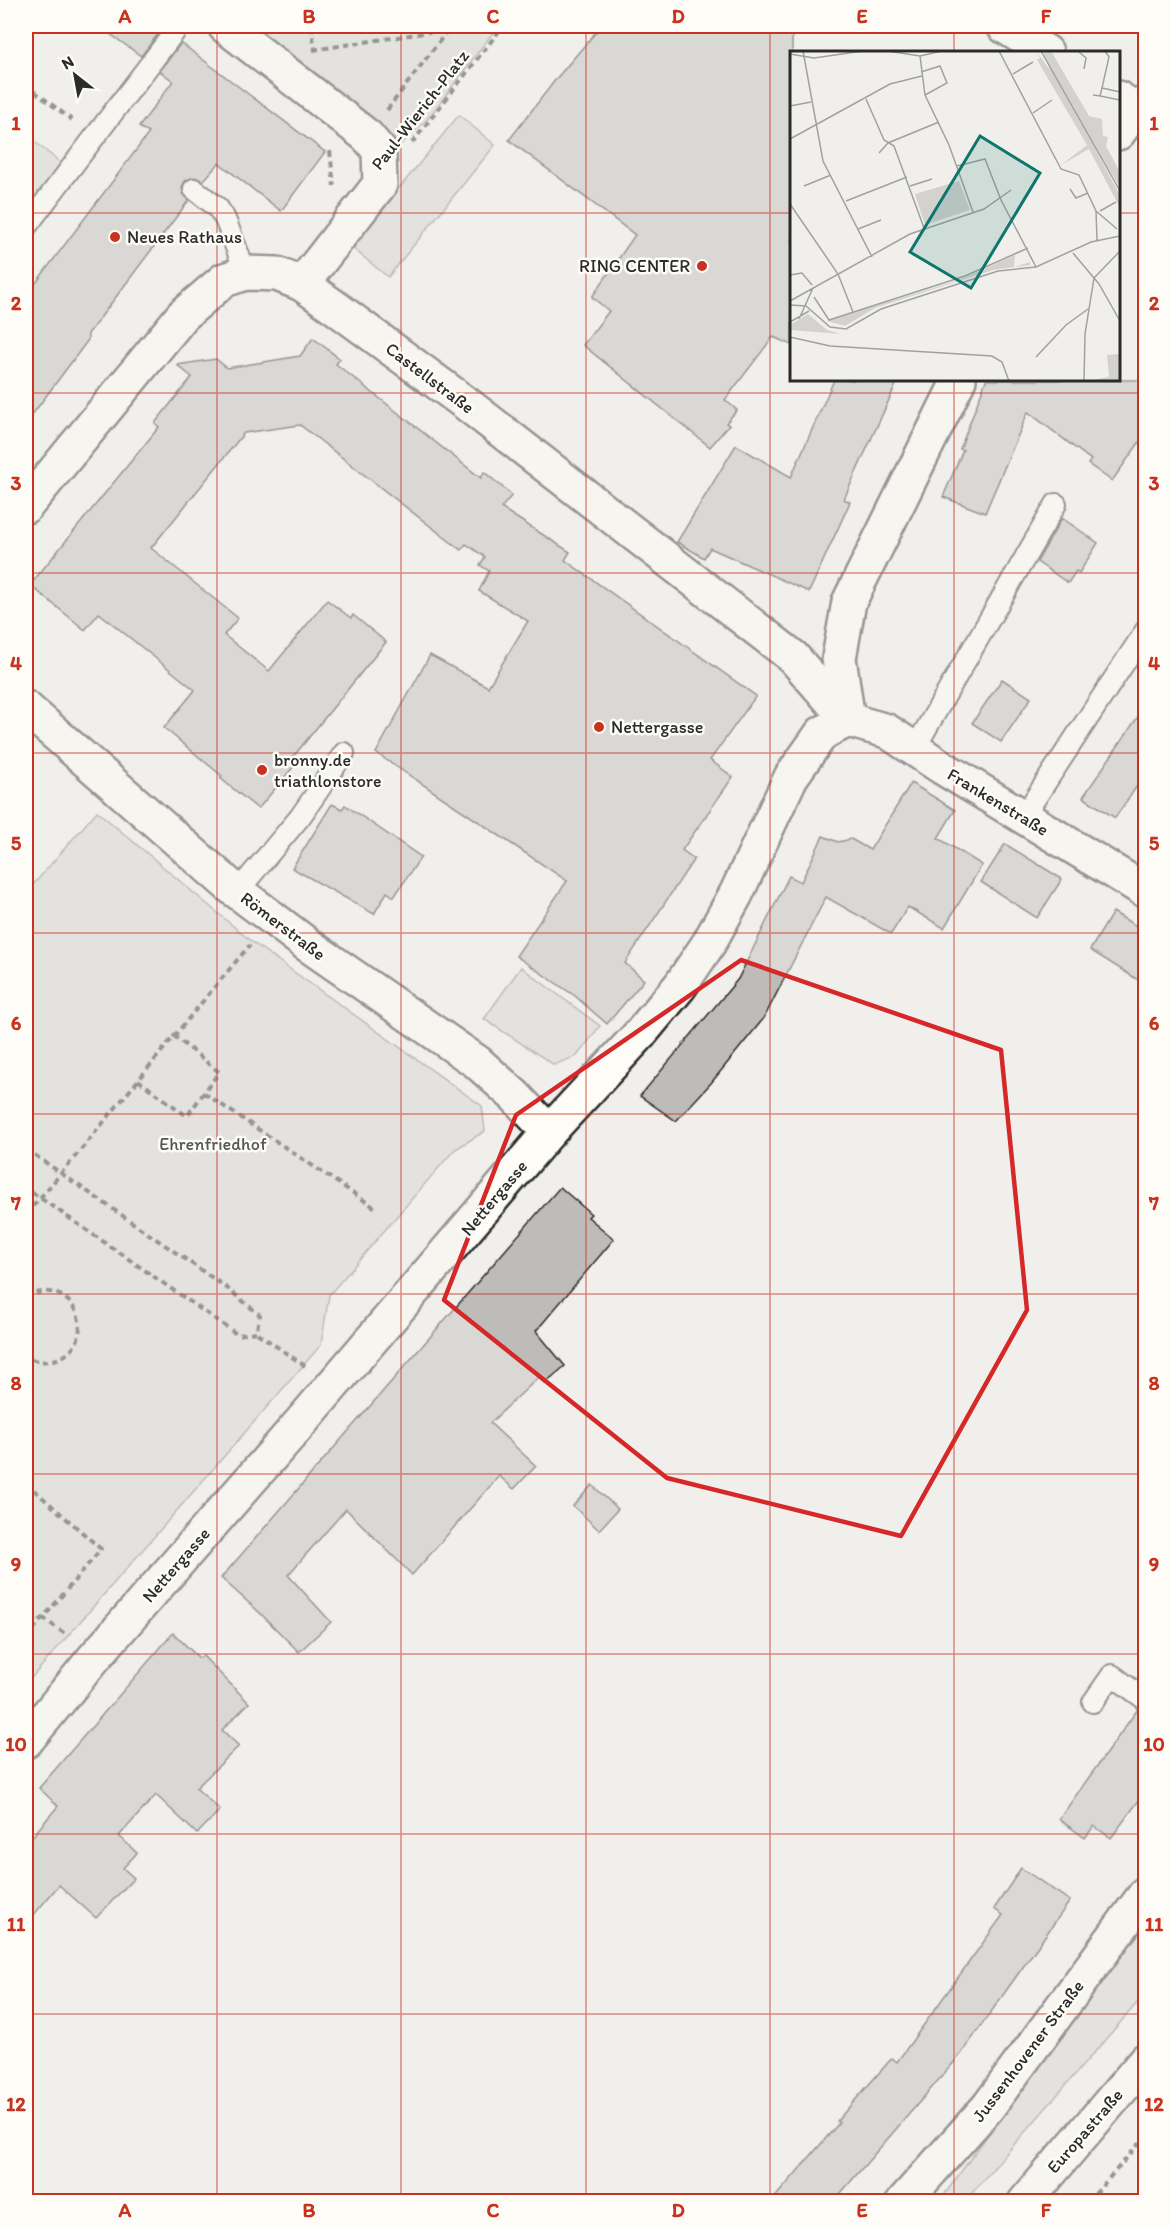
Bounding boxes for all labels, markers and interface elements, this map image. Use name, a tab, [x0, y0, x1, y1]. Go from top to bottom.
text: A	[118, 4, 132, 28]
text: B	[303, 4, 316, 28]
text: C	[487, 4, 500, 28]
text: D	[671, 4, 685, 28]
text: E	[856, 4, 868, 28]
text: F	[1041, 4, 1052, 28]
north arrow	[45, 45, 105, 105]
street label: Paul-Wierich-Platz	[366, 45, 474, 174]
inset map	[790, 51, 1120, 381]
text: N	[58, 52, 77, 73]
text: 1	[11, 111, 21, 135]
text: 1	[1149, 111, 1159, 135]
place label: Neues Rathaus	[127, 226, 242, 248]
marker: Neues Rathaus	[108, 230, 122, 244]
place label: RING CENTER	[579, 255, 690, 277]
marker: RING CENTER	[695, 259, 709, 273]
text: 2	[11, 291, 22, 315]
text: 2	[1149, 291, 1160, 315]
street label: Castellstraße	[381, 338, 479, 418]
text: 3	[11, 471, 22, 495]
text: 3	[1149, 471, 1160, 495]
text: 4	[10, 651, 22, 675]
text: 4	[1148, 651, 1160, 675]
place label: Nettergasse	[611, 716, 703, 738]
marker: Nettergasse	[592, 720, 606, 734]
place label: bronny.de triathlonstore	[274, 749, 382, 792]
marker: bronny.de triathlonstore	[255, 763, 269, 777]
street label: Frankenstraße	[943, 763, 1053, 841]
text: 5	[11, 831, 22, 855]
text: 5	[1149, 831, 1160, 855]
street label: Römerstraße	[236, 887, 330, 965]
text: 6	[11, 1011, 22, 1035]
text: 6	[1149, 1011, 1160, 1035]
park label: Ehrenfriedhof	[159, 1133, 267, 1155]
street label: Nettergasse	[456, 1156, 532, 1240]
text: 7	[10, 1191, 21, 1215]
text: 7	[1148, 1191, 1159, 1215]
text: 8	[11, 1371, 22, 1395]
text: 8	[1149, 1371, 1160, 1395]
street label: Nettergasse	[137, 1523, 215, 1607]
text: 9	[11, 1552, 21, 1576]
text: 9	[1149, 1552, 1159, 1576]
text: 10	[5, 1732, 27, 1756]
text: 10	[1143, 1732, 1165, 1756]
text: 11	[7, 1912, 26, 1936]
text: 11	[1145, 1912, 1164, 1936]
street label: Jussenhovener Straße	[967, 1976, 1089, 2126]
street label: Europastraße	[1042, 2084, 1128, 2178]
text: 12	[6, 2092, 26, 2116]
text: 12	[1144, 2092, 1164, 2116]
text: A	[118, 2198, 132, 2222]
text: B	[303, 2198, 316, 2222]
text: C	[487, 2198, 500, 2222]
text: D	[671, 2198, 685, 2222]
text: E	[856, 2198, 868, 2222]
text: F	[1041, 2198, 1052, 2222]

